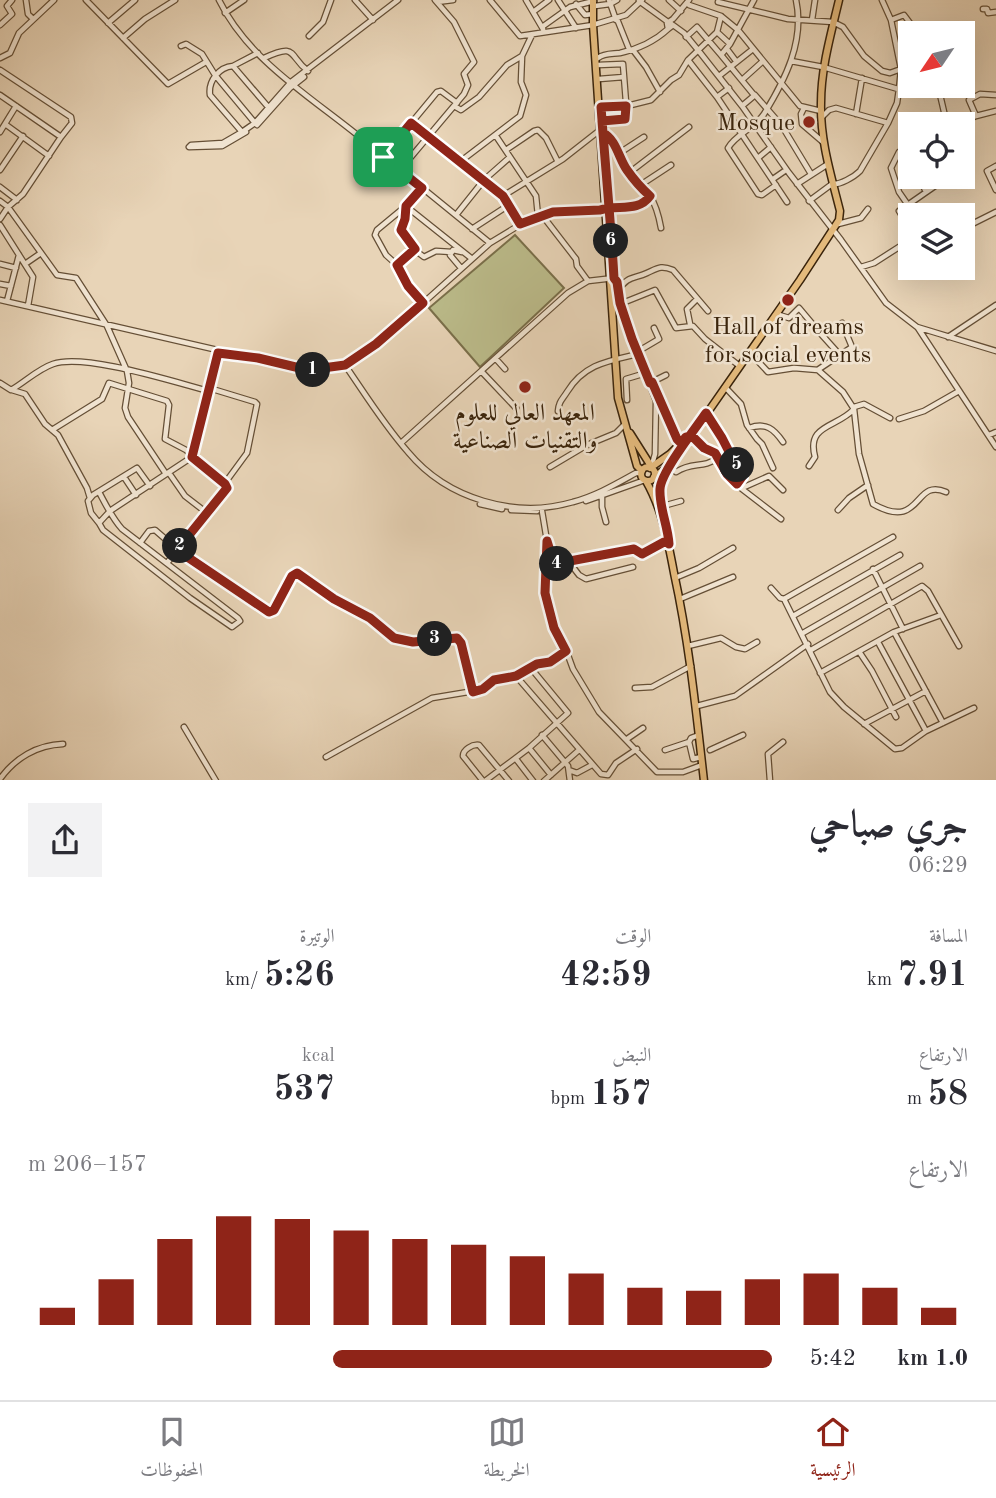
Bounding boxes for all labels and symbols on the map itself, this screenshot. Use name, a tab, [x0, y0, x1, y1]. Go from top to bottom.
north arrow	[898, 21, 975, 98]
place label: Mosque	[717, 112, 795, 136]
marker: Mosque	[801, 114, 817, 130]
pin	[353, 127, 413, 187]
pin: 6	[594, 224, 628, 258]
marker: Hall of dreams for social events	[780, 292, 796, 308]
place label: Hall of dreams for social events	[705, 316, 871, 368]
pin: 1	[296, 352, 330, 388]
marker: المعهد العالي للعلوم والتقنيات الصناعية	[517, 379, 533, 395]
place label: المعهد العالي للعلوم والتقنيات الصناعية	[453, 402, 597, 454]
pin: 5	[720, 448, 754, 482]
pin: 2	[162, 528, 198, 564]
pin: 4	[540, 546, 574, 582]
pin: 3	[418, 622, 452, 656]

